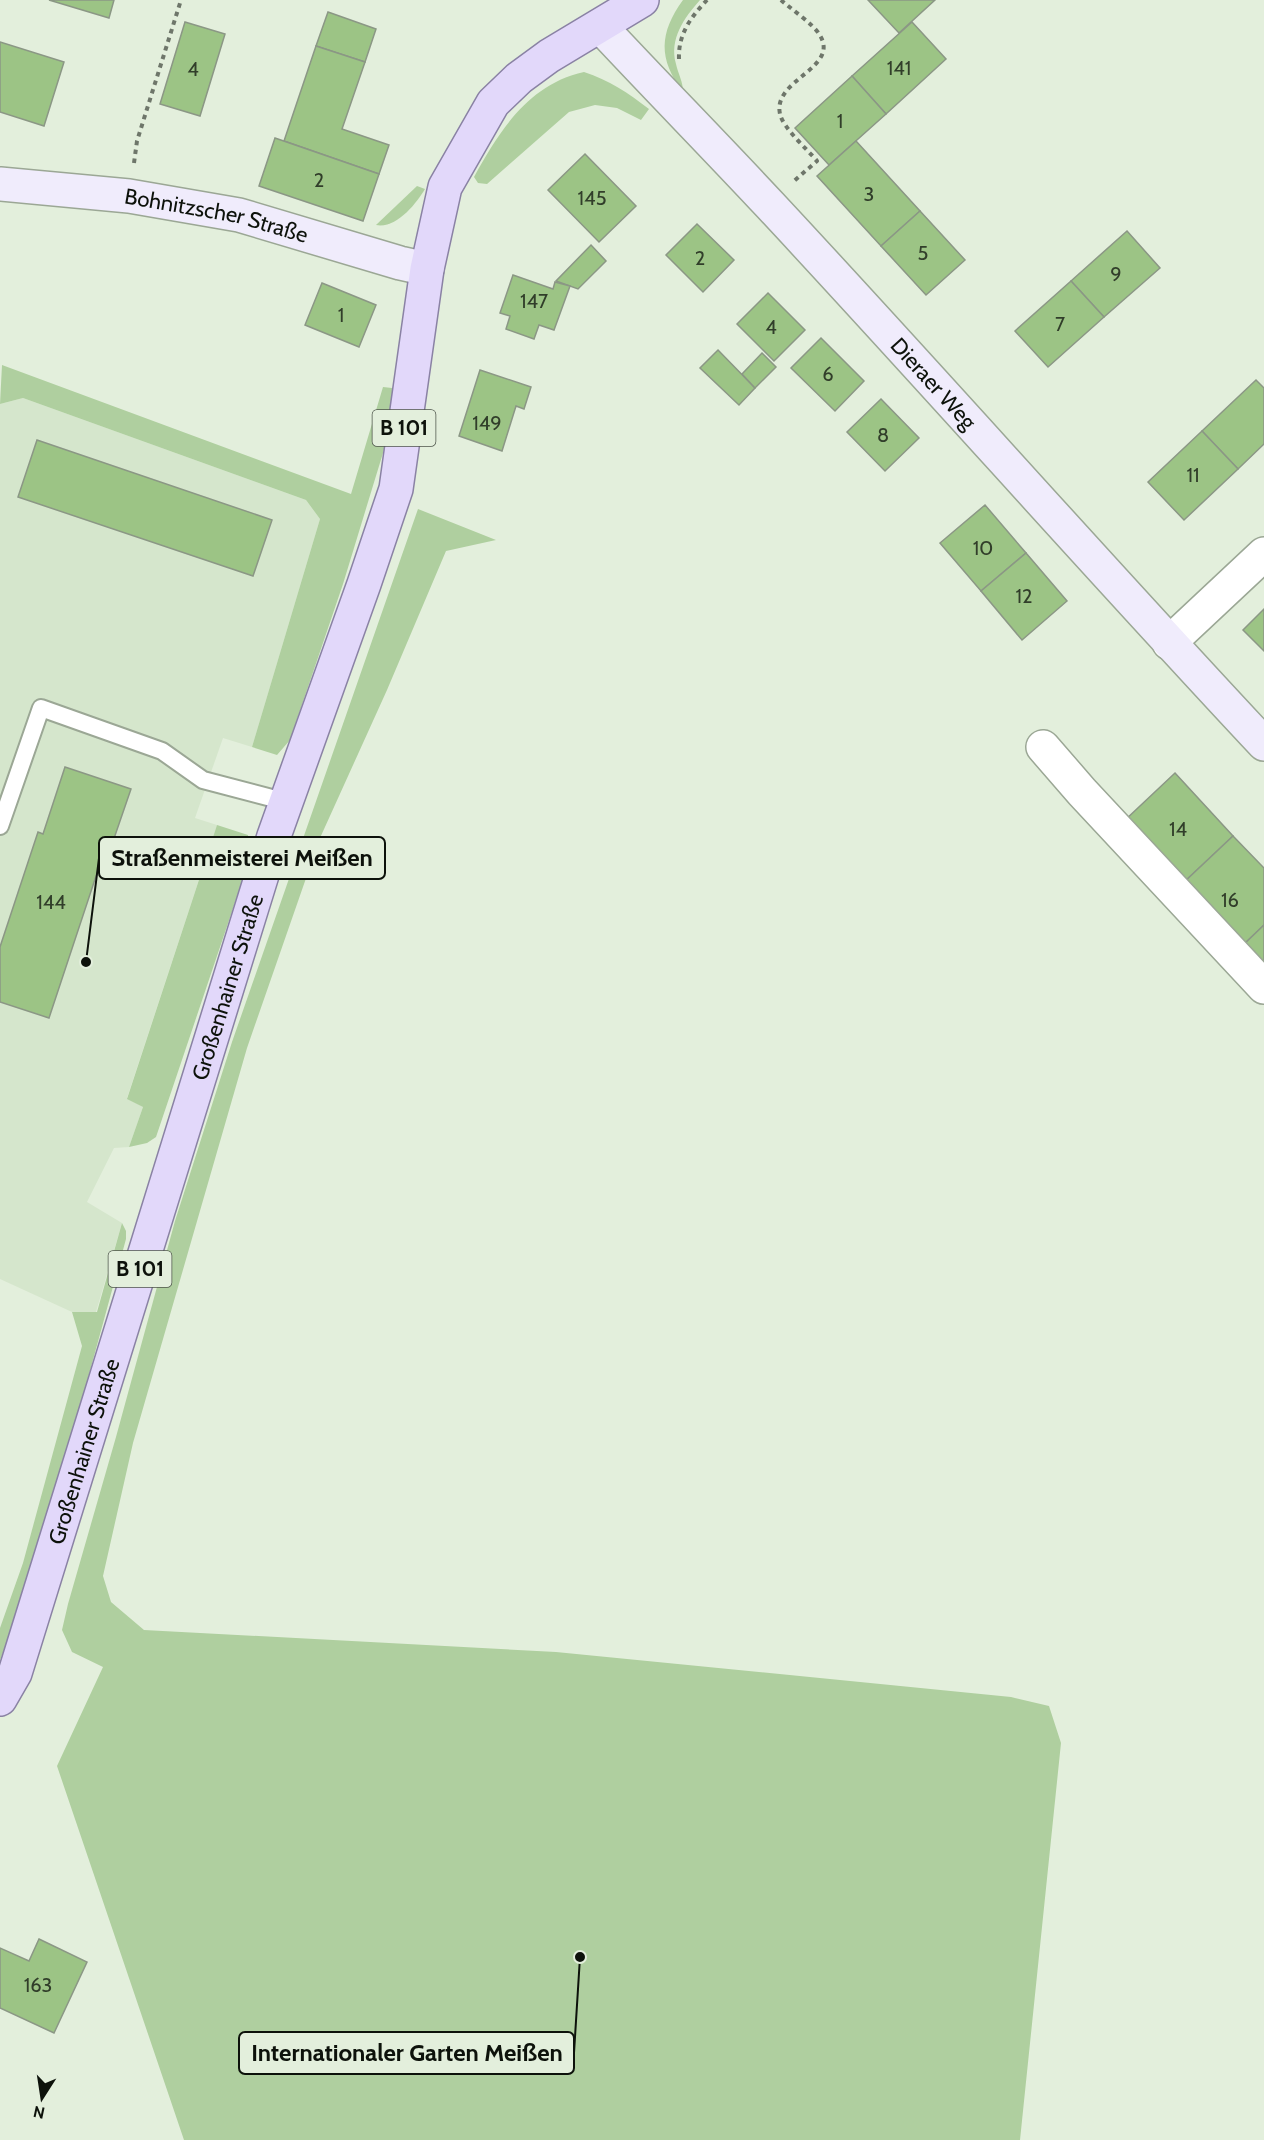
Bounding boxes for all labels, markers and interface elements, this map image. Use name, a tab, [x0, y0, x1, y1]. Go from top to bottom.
house number: 141	[887, 56, 911, 80]
house number: 4	[187, 57, 199, 81]
house number: 1	[837, 109, 843, 133]
house number: 2	[314, 168, 324, 192]
street label: Bohnitzscher Straße	[122, 182, 311, 249]
house number: 3	[864, 182, 874, 206]
house number: 145	[578, 186, 606, 210]
house number: 5	[918, 241, 928, 265]
house number: 2	[695, 246, 705, 270]
house number: 9	[1110, 262, 1122, 286]
house number: 147	[520, 289, 548, 313]
house number: 1	[338, 303, 344, 327]
house number: 7	[1055, 312, 1065, 336]
house number: 4	[765, 315, 777, 339]
street label: Dieraer Weg	[885, 332, 983, 436]
house number: 6	[822, 362, 834, 386]
road number: B 101	[372, 410, 436, 446]
house number: 149	[472, 411, 502, 435]
house number: 8	[877, 423, 889, 447]
house number: 11	[1186, 463, 1200, 487]
house number: 10	[973, 536, 993, 560]
house number: 12	[1016, 584, 1033, 608]
house number: 14	[1169, 817, 1187, 841]
callout: Straßenmeisterei Meißen	[99, 837, 385, 879]
text: Straßenmeisterei Meißen	[111, 843, 373, 872]
house number: 16	[1221, 888, 1239, 912]
house number: 144	[36, 890, 66, 914]
street label: Großenhainer Straße	[186, 891, 269, 1084]
road number: B 101	[108, 1251, 172, 1287]
street label: Großenhainer Straße	[43, 1355, 126, 1548]
house number: 163	[24, 1973, 52, 1997]
callout: Internationaler Garten Meißen	[239, 2032, 574, 2074]
text: Internationaler Garten Meißen	[251, 2038, 563, 2067]
north arrow	[12, 2068, 72, 2128]
text: N	[31, 2102, 46, 2123]

